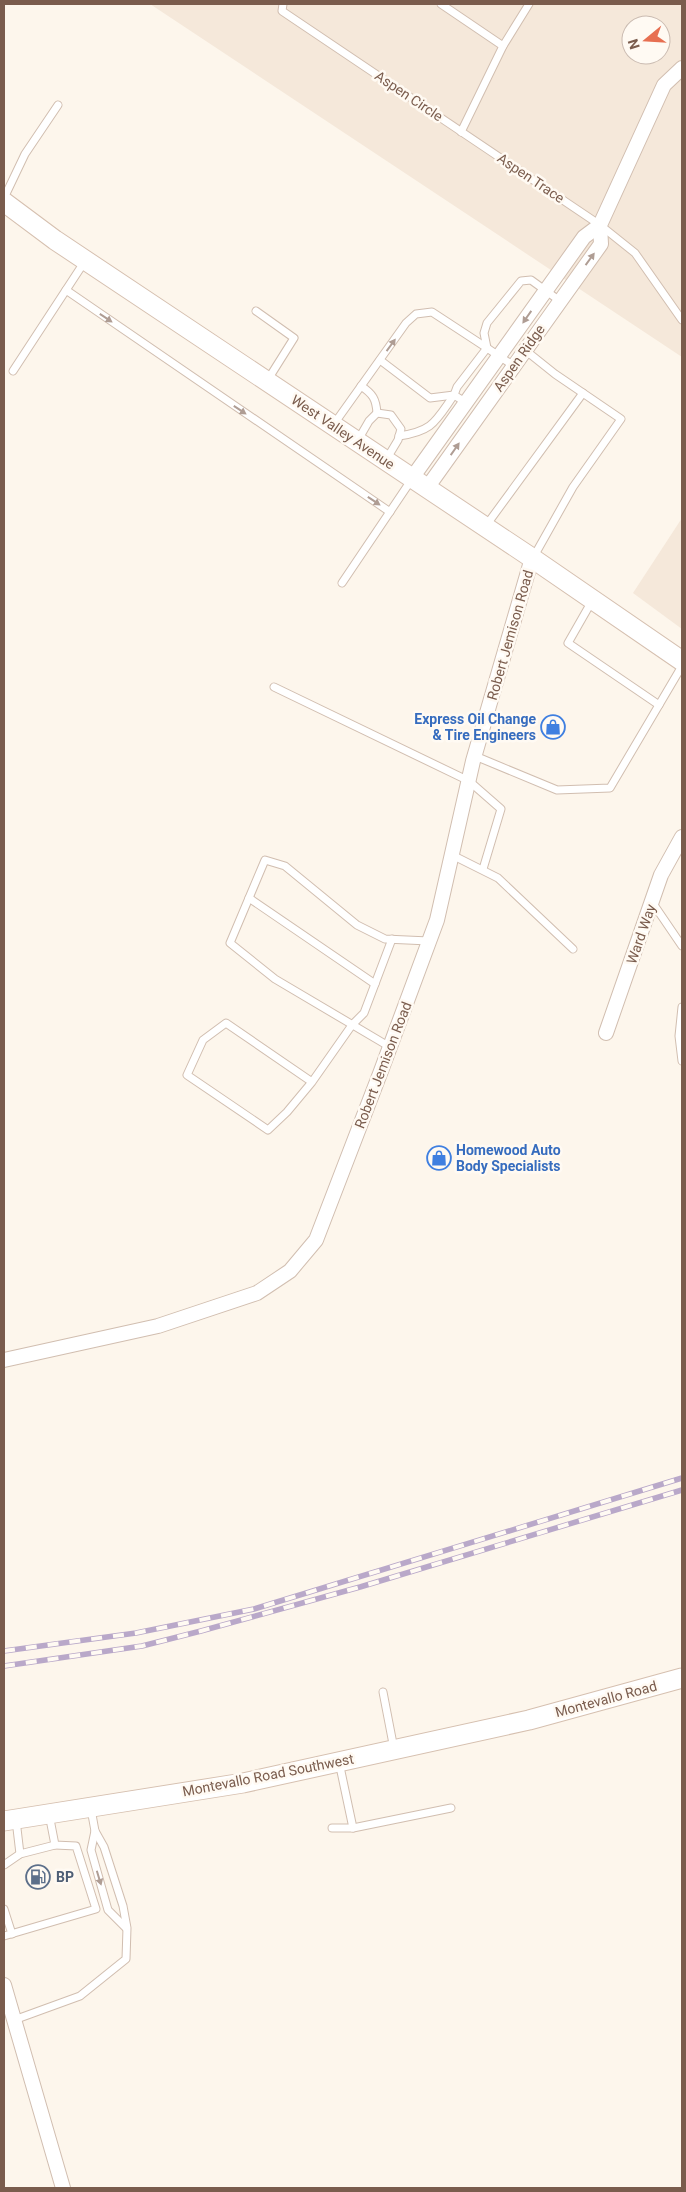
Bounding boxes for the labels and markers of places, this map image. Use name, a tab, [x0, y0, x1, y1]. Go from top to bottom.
place label: Express Oil Change & Tire Engineers	[414, 711, 536, 743]
shop icon: Express Oil Change & Tire Engineers	[540, 714, 566, 740]
place label: Homewood Auto Body Specialists	[456, 1142, 561, 1174]
shop icon: Homewood Auto Body Specialists	[426, 1145, 452, 1171]
fuel station icon: BP	[25, 1864, 51, 1890]
place label: BP	[56, 1869, 74, 1885]

